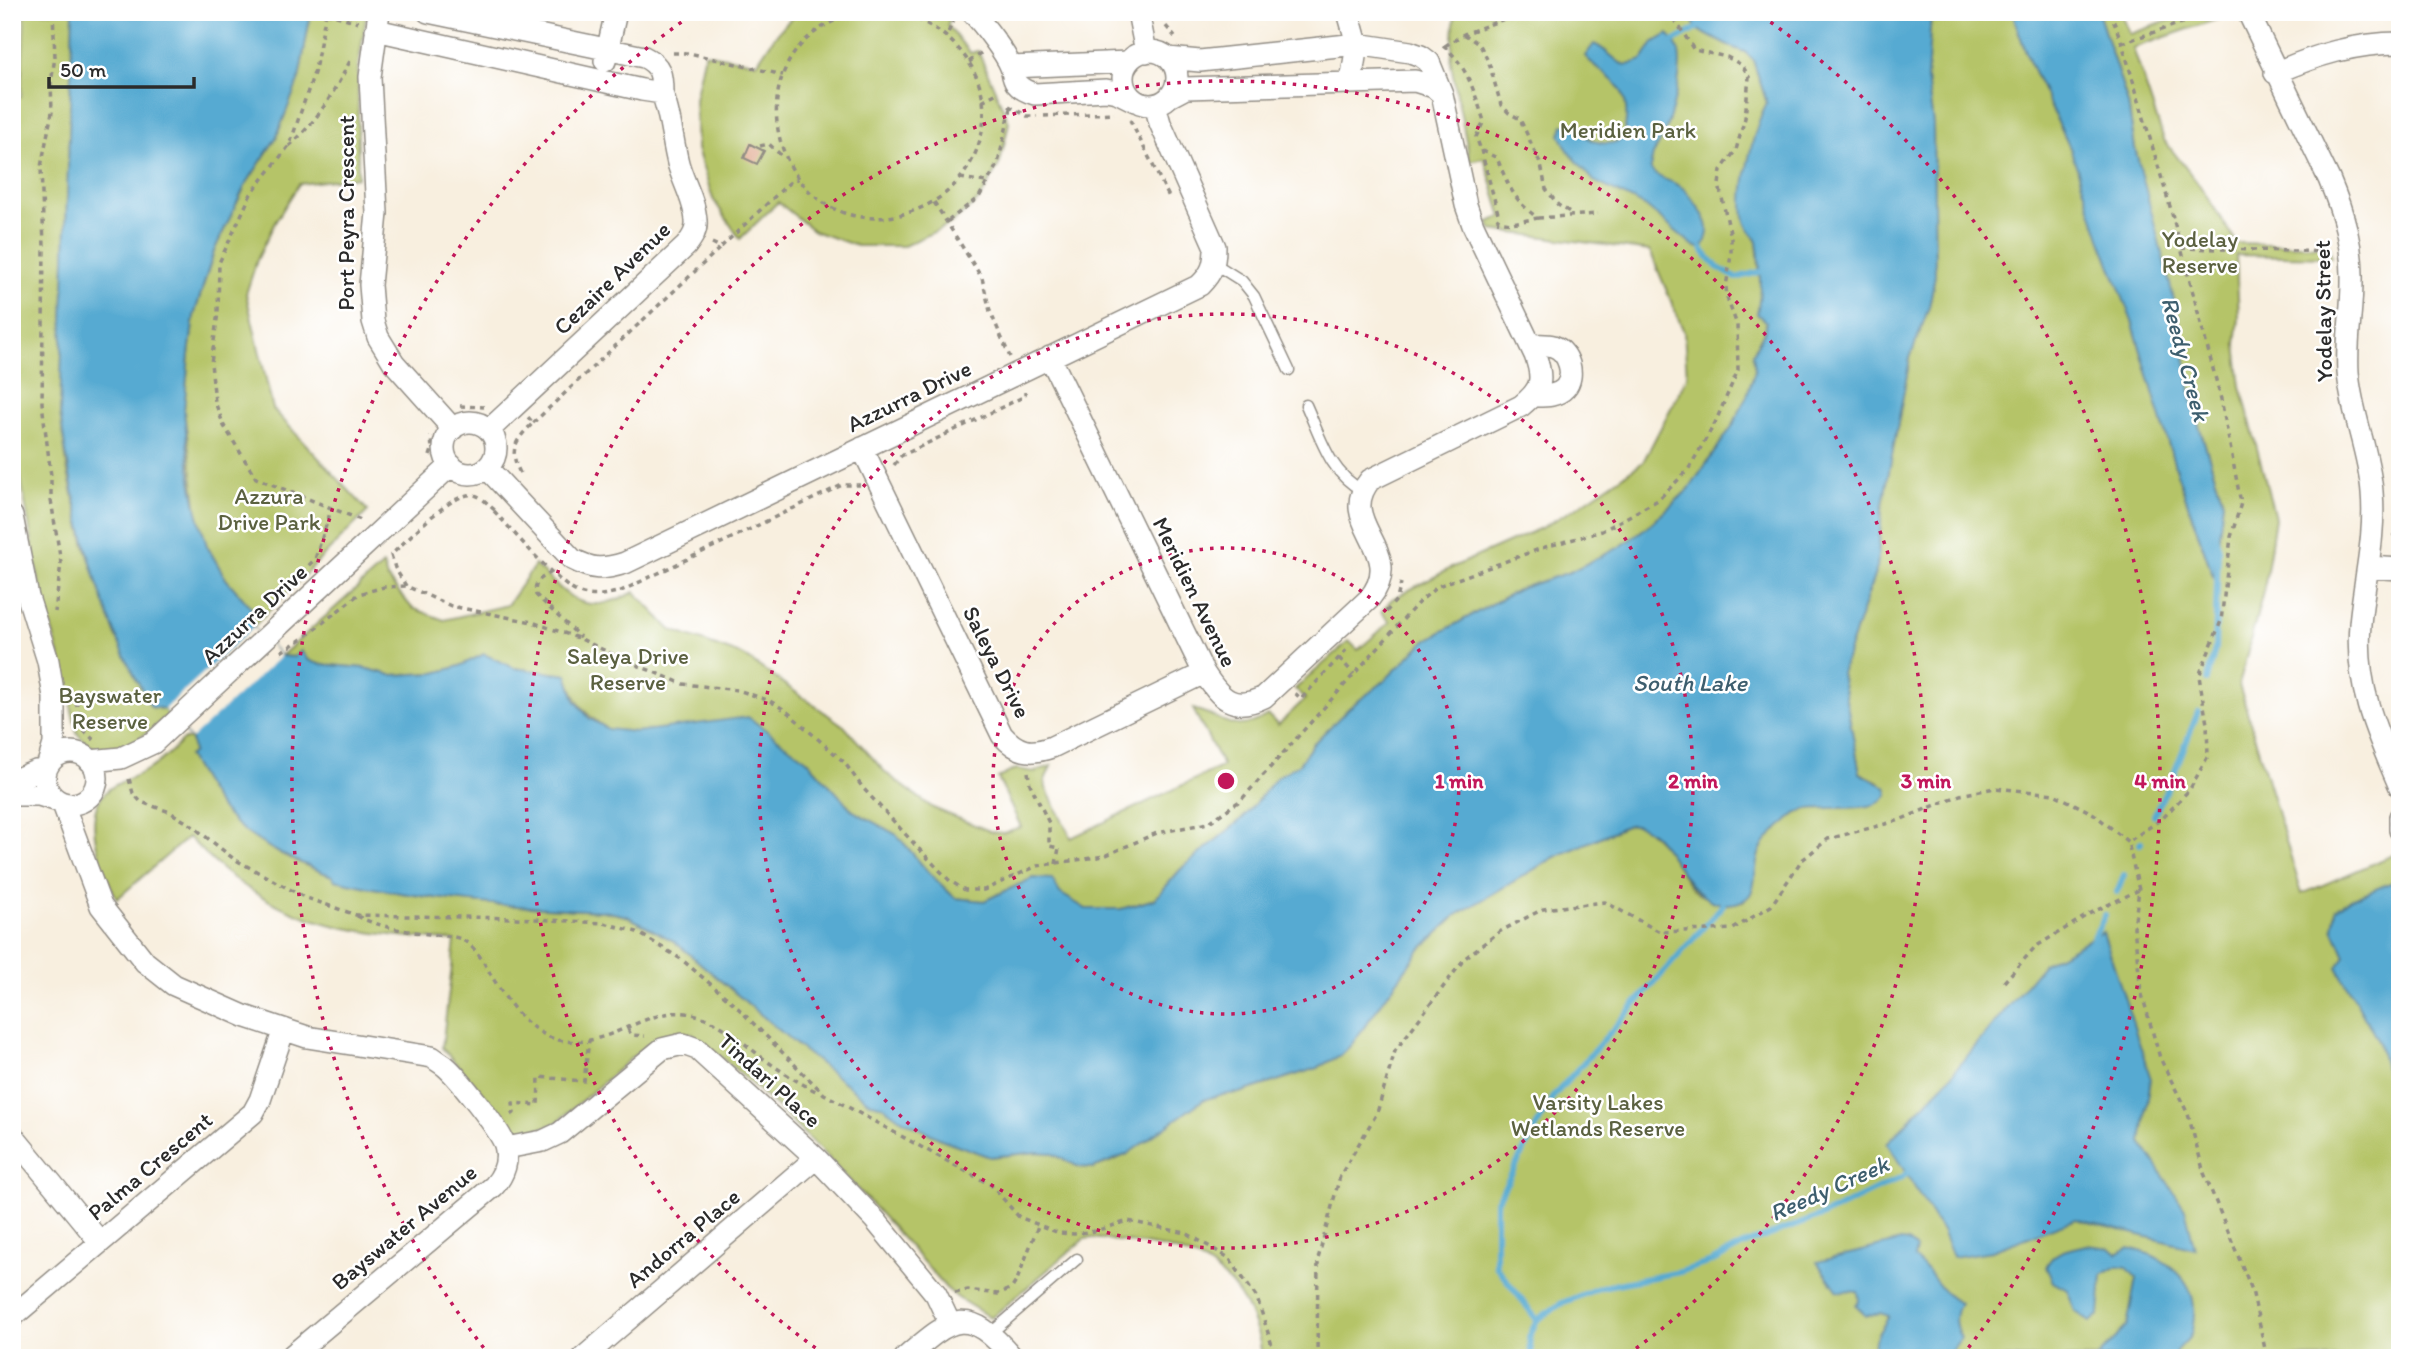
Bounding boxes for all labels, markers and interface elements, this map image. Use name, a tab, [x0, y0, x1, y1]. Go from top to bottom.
scale bar	[49, 46, 194, 90]
text: 50 m	[60, 57, 107, 82]
street label: Port Peyra Crescent	[332, 115, 360, 311]
park label: Meridien Park	[1560, 116, 1697, 144]
street label: Cezaire Avenue	[548, 215, 676, 341]
park label: Yodelay Reserve	[2162, 225, 2238, 279]
street label: Yodelay Street	[2308, 239, 2338, 382]
water label: Reedy Creek	[2155, 294, 2217, 426]
street label: Azzurra Drive	[842, 354, 976, 438]
park label: Azzura Drive Park	[217, 482, 321, 536]
street label: Meridien Avenue	[1147, 512, 1243, 672]
street label: Azzurra Drive	[195, 558, 313, 670]
street label: Saleya Drive	[957, 601, 1037, 723]
park label: Saleya Drive Reserve	[567, 642, 689, 696]
water label: South Lake	[1633, 668, 1749, 697]
park label: Bayswater Reserve	[58, 681, 162, 735]
text: 1 min	[1435, 768, 1484, 793]
text: 2 min	[1668, 768, 1719, 793]
text: 3 min	[1901, 768, 1952, 793]
text: 4 min	[2134, 768, 2187, 793]
centre of rings	[1214, 769, 1238, 793]
street label: Tindari Place	[713, 1027, 827, 1133]
park label: Varsity Lakes Wetlands Reserve	[1511, 1088, 1685, 1142]
street label: Palma Crescent	[82, 1106, 218, 1226]
water label: Reedy Creek	[1765, 1148, 1895, 1227]
street label: Bayswater Avenue	[326, 1158, 482, 1296]
street label: Andorra Place	[620, 1182, 746, 1294]

